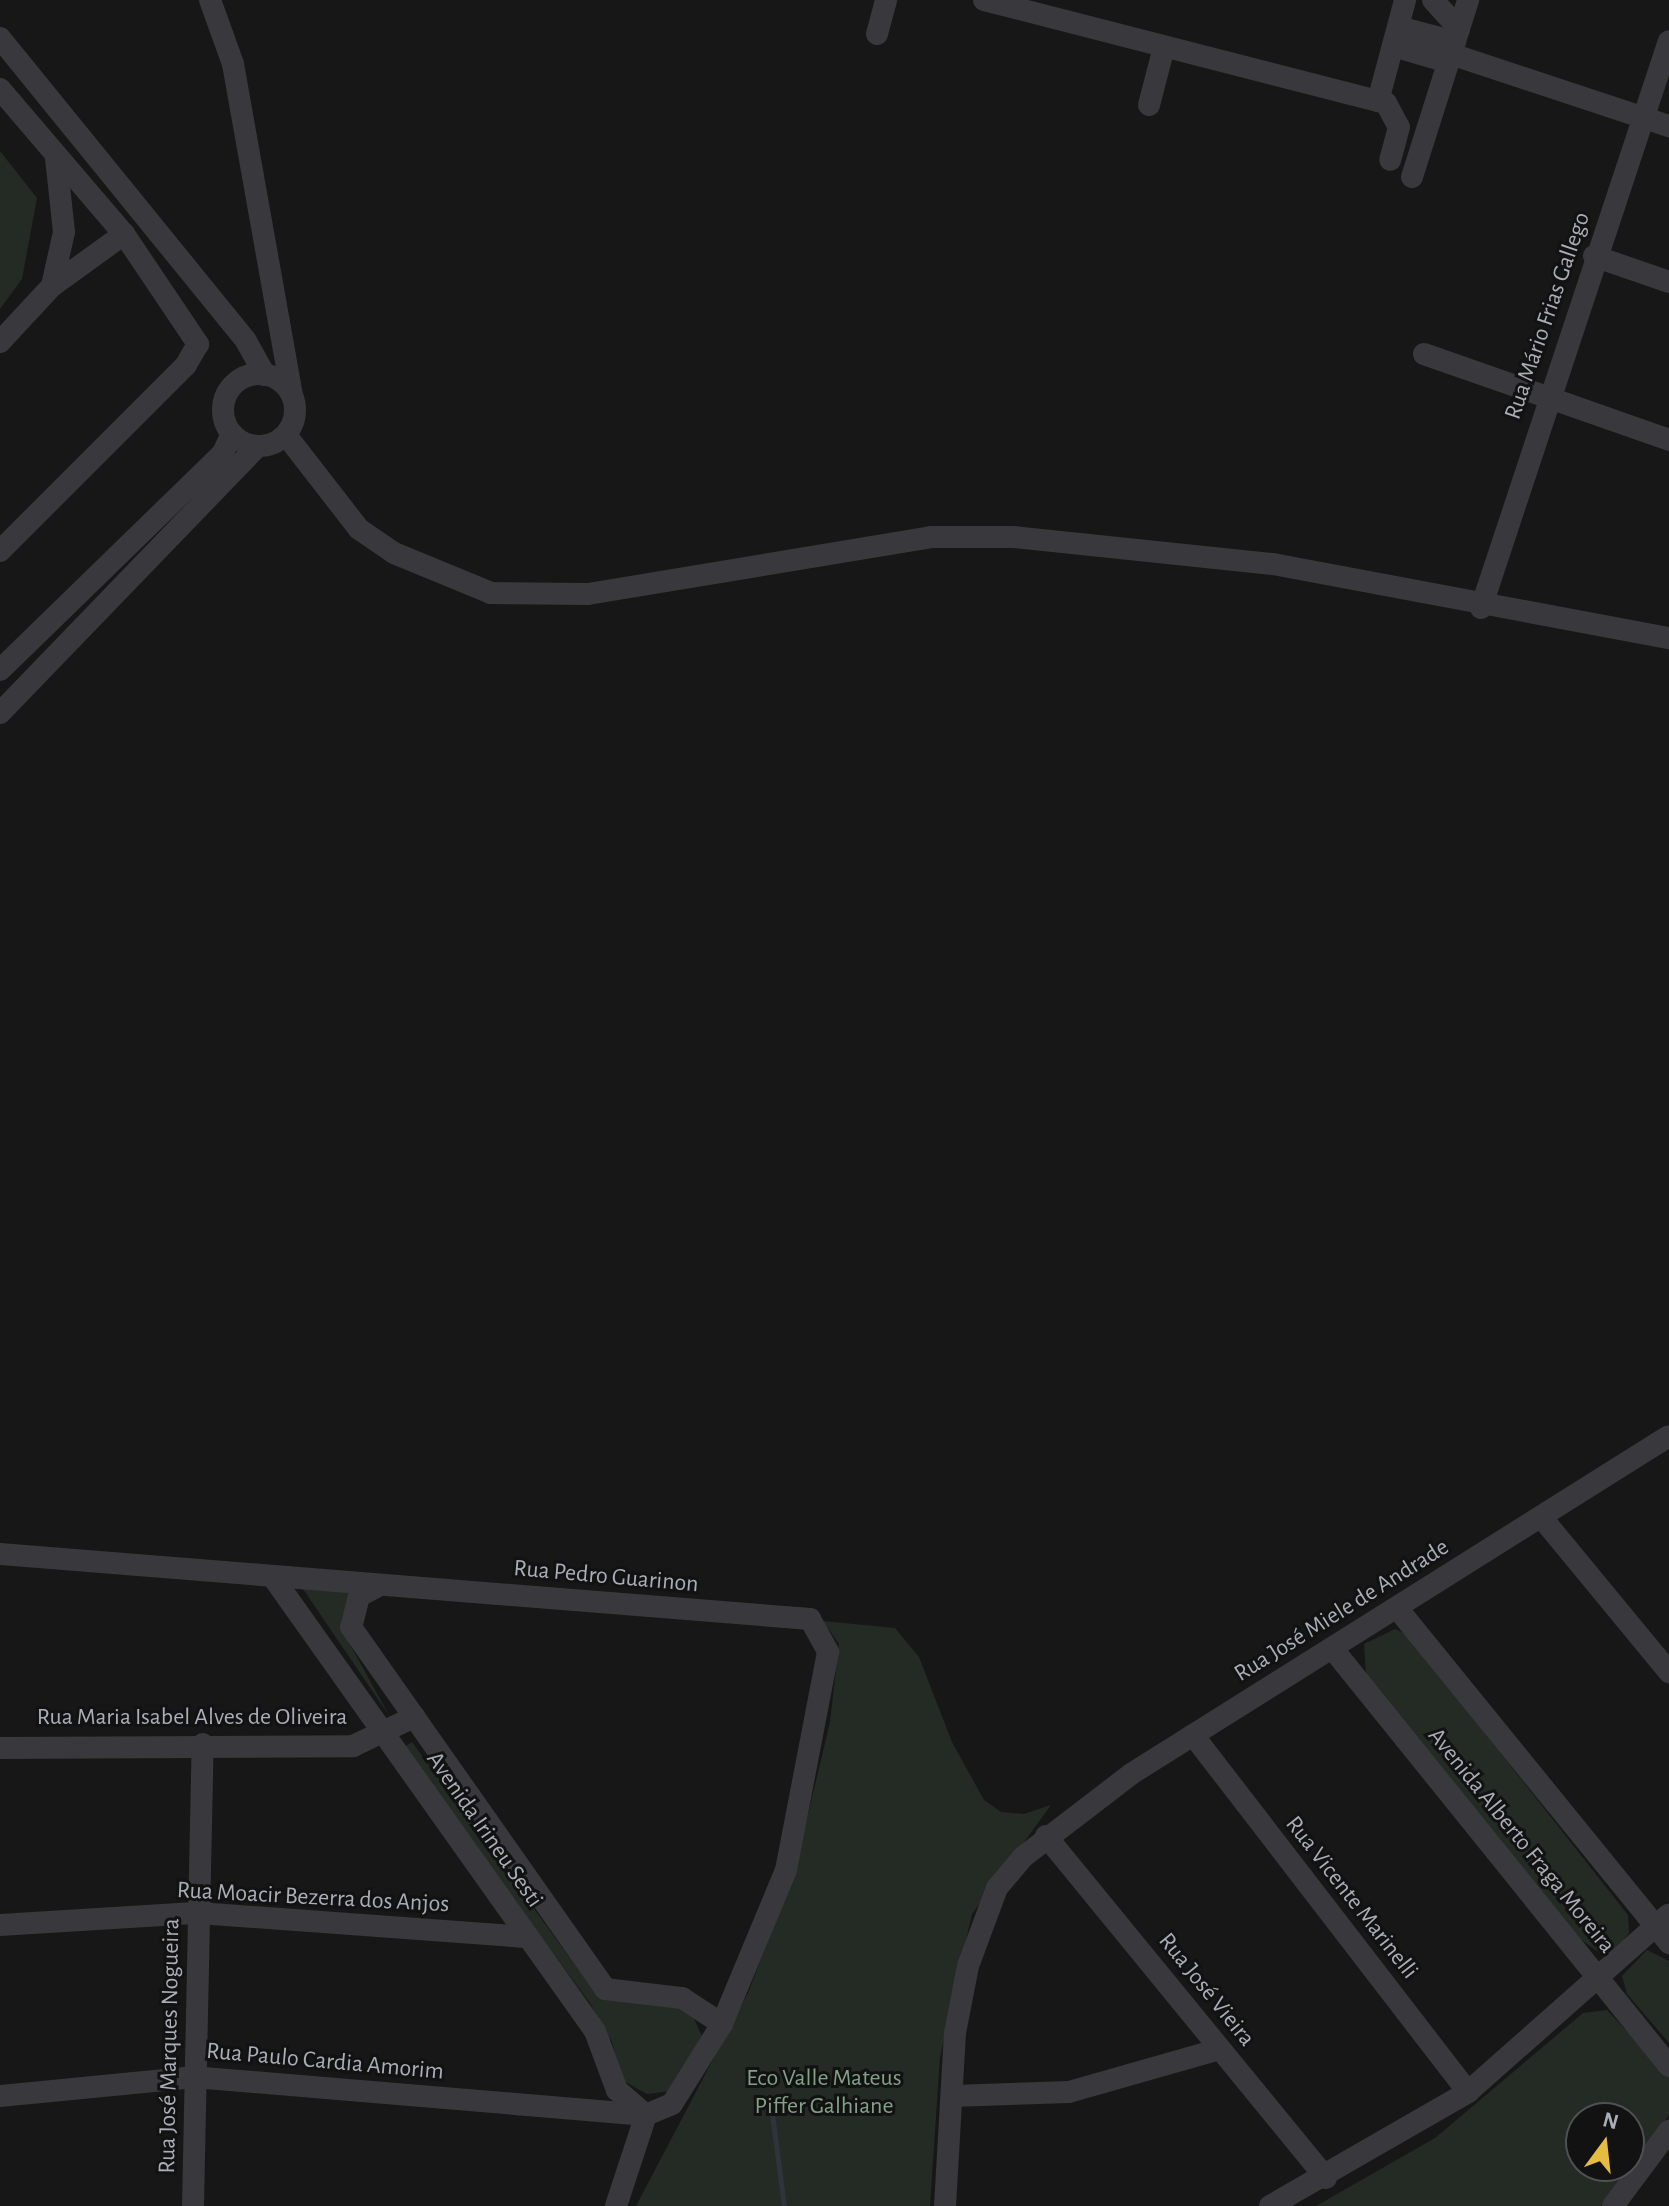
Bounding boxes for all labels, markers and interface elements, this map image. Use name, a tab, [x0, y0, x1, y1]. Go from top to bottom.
street label: Rua Mário Frias Gallego	[1499, 209, 1597, 423]
street label: Rua José Miele de Andrade	[1229, 1533, 1455, 1689]
street label: Rua Pedro Guarinon	[512, 1555, 700, 1599]
street label: Rua Maria Isabel Alves de Oliveira	[37, 1704, 347, 1732]
street label: Avenida Alberto Fraga Moreira	[1421, 1722, 1621, 1960]
street label: Avenida Irineu Sesti	[420, 1747, 548, 1913]
street label: Rua Vicente Marinelli	[1278, 1811, 1424, 1985]
street label: Rua Moacir Bezerra dos Anjos	[176, 1876, 450, 1920]
street label: Rua José Marques Nogueira	[153, 1918, 187, 2174]
street label: Rua José Vieira	[1152, 1927, 1260, 2053]
street label: Rua Paulo Cardia Amorim	[205, 2037, 445, 2087]
park label: Eco Valle Mateus Piffer Galhiane	[746, 2065, 902, 2121]
north arrow	[1565, 2102, 1645, 2182]
text: N	[1600, 2108, 1621, 2133]

